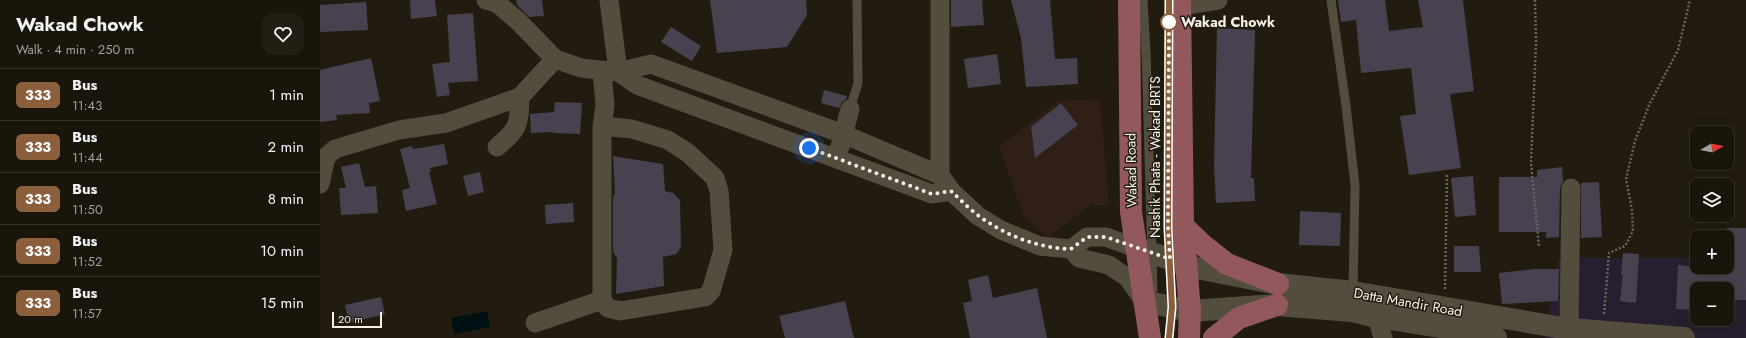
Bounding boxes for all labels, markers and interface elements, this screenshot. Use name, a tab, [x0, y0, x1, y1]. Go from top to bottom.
text: Wakad Chowk	[16, 11, 144, 38]
place label: Wakad Chowk	[1181, 12, 1275, 32]
button: heart	[262, 13, 304, 55]
marker: Wakad Chowk	[1160, 13, 1178, 31]
text: Walk · 4 min · 250 m	[16, 40, 134, 59]
text: Bus	[72, 74, 97, 96]
street label: Nashik Phata - Wakad BRTS	[1145, 76, 1165, 238]
text: 1 min	[269, 84, 304, 106]
text: 333	[25, 85, 51, 105]
text: 11:43	[72, 96, 102, 115]
text: Bus	[72, 126, 97, 148]
north arrow	[1690, 126, 1734, 170]
map controls	[1690, 126, 1734, 326]
street label: Wakad Road	[1120, 133, 1142, 207]
text: 2 min	[267, 136, 304, 158]
text: 333	[25, 137, 51, 157]
your location	[799, 138, 819, 158]
text: 11:44	[72, 148, 103, 167]
text: Bus	[72, 178, 97, 200]
button: layers	[1690, 178, 1734, 222]
text: 8 min	[268, 188, 304, 210]
text: 333	[25, 189, 51, 209]
text: 11:50	[72, 200, 103, 219]
text: Bus	[72, 230, 97, 252]
button: +	[1690, 230, 1734, 274]
text: 10 min	[260, 240, 304, 262]
text: 333	[25, 241, 51, 261]
text: 11:52	[72, 252, 102, 271]
text: Bus	[72, 282, 97, 304]
button: −	[1690, 282, 1734, 326]
street label: Datta Mandir Road	[1352, 283, 1464, 321]
text: 15 min	[261, 292, 304, 314]
text: 333	[25, 293, 51, 313]
text: 11:57	[72, 304, 102, 323]
scale bar	[332, 310, 382, 329]
text: 20 m	[338, 311, 363, 327]

